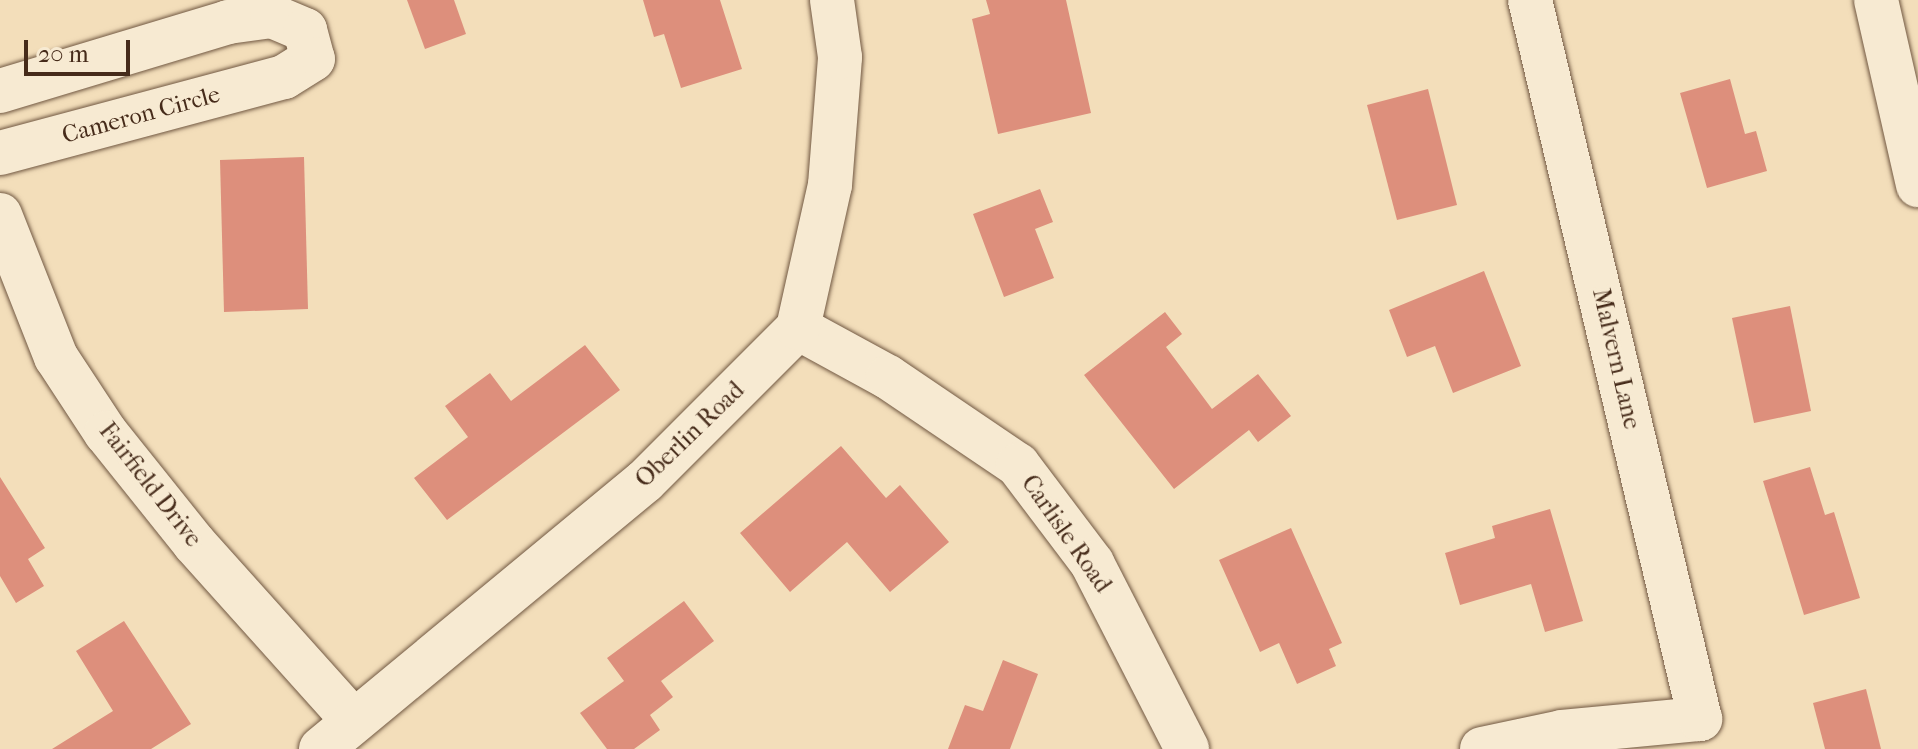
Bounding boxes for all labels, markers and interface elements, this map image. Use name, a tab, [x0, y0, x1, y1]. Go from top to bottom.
scale bar	[28, 24, 134, 74]
text: 20 m	[38, 40, 89, 68]
street label: Cameron Circle	[59, 80, 223, 150]
street label: Malvern Lane	[1586, 286, 1646, 432]
street label: Oberlin Road	[630, 376, 750, 494]
street label: Fairfield Drive	[93, 417, 207, 553]
street label: Carlisle Road	[1015, 470, 1117, 598]

